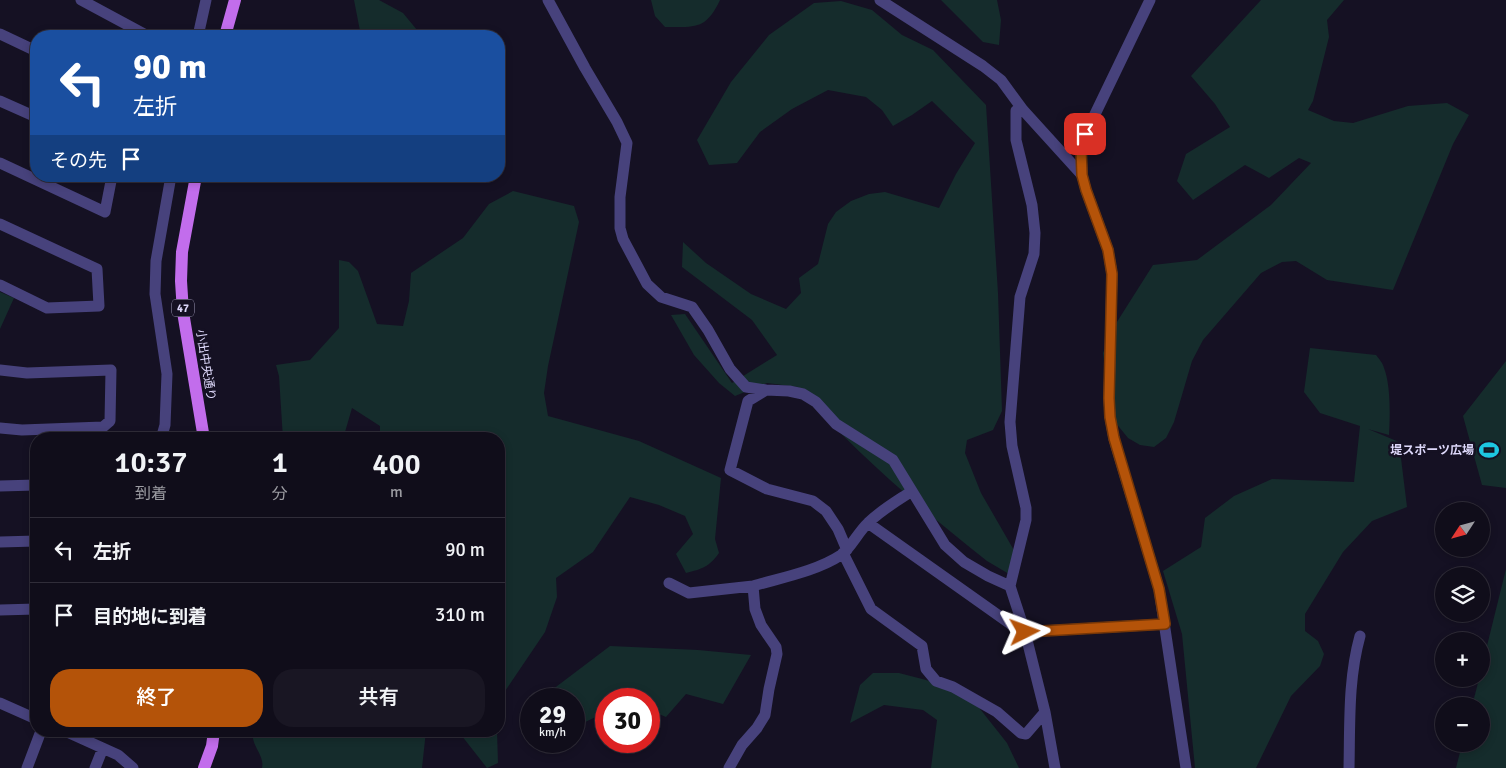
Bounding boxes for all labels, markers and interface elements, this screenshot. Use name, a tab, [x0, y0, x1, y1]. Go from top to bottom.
text: 90 m	[133, 45, 207, 88]
icon: left	[50, 50, 115, 115]
text: 左折	[133, 93, 177, 120]
pin	[1064, 113, 1106, 155]
icon: arrive	[1071, 120, 1099, 148]
icon: arrive	[117, 145, 145, 173]
text: その先	[50, 149, 107, 173]
road number: 47	[172, 300, 194, 316]
street label: 小出中央通り	[192, 328, 219, 402]
sports icon: 堤スポーツ広場	[1478, 439, 1500, 461]
place label: 堤スポーツ広場	[1390, 443, 1474, 458]
text: 10:37	[114, 444, 187, 481]
text: 1	[272, 444, 288, 481]
text: 400	[372, 446, 421, 483]
text: m	[390, 482, 403, 502]
text: 到着	[135, 484, 167, 504]
text: 分	[272, 484, 288, 504]
north arrow	[1435, 502, 1490, 558]
map controls	[1435, 502, 1490, 752]
icon: left	[50, 536, 78, 564]
text: 90 m	[445, 538, 485, 562]
text: 左折	[93, 540, 131, 564]
button: layers	[1435, 567, 1490, 622]
icon: arrive	[50, 601, 78, 629]
text: 310 m	[435, 603, 485, 627]
text: 目的地に到着	[93, 605, 207, 629]
position arrow	[998, 605, 1050, 657]
button: +	[1435, 632, 1490, 687]
button: 終了	[50, 669, 263, 727]
button: 共有	[273, 669, 485, 727]
speed limit sign: 30	[595, 688, 660, 753]
button: −	[1435, 697, 1490, 752]
text: 29	[539, 699, 566, 730]
text: km/h	[539, 725, 566, 740]

